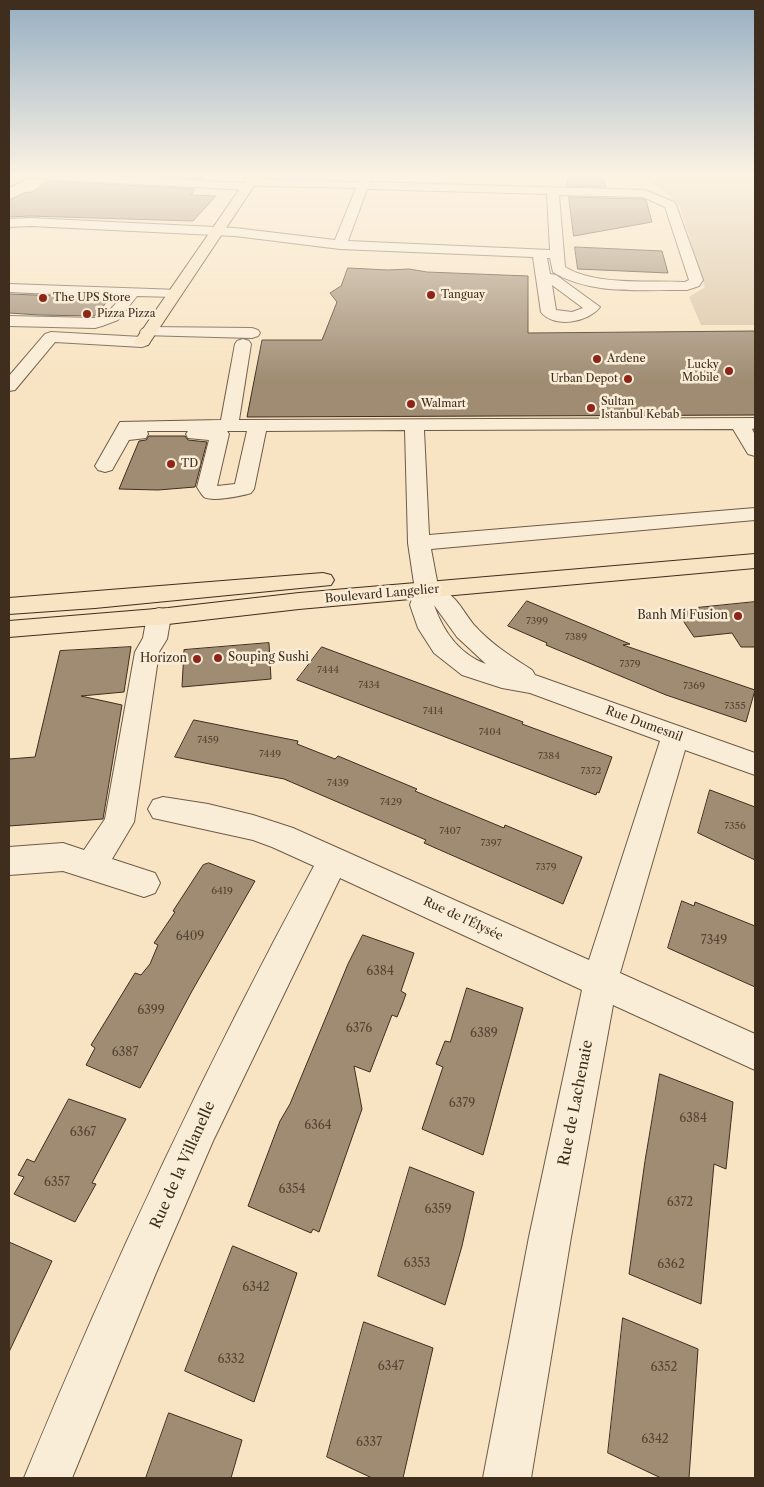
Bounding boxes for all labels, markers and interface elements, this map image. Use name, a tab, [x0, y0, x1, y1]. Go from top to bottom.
place label: Tanguay	[441, 288, 485, 302]
marker: Tanguay	[425, 289, 437, 301]
place label: The UPS Store	[53, 291, 130, 305]
marker: The UPS Store	[37, 292, 49, 304]
place label: Pizza Pizza	[97, 307, 155, 321]
marker: Pizza Pizza	[81, 308, 93, 320]
place label: Ardene	[607, 352, 646, 366]
marker: Ardene	[591, 353, 603, 365]
place label: Lucky Mobile	[682, 358, 719, 384]
marker: Lucky Mobile	[723, 365, 735, 377]
place label: Urban Depot	[550, 372, 618, 386]
marker: Urban Depot	[622, 373, 634, 385]
place label: Sultan Istanbul Kebab	[601, 395, 679, 421]
place label: Walmart	[421, 397, 466, 411]
marker: Walmart	[405, 398, 417, 410]
marker: Sultan Istanbul Kebab	[585, 402, 597, 414]
place label: TD	[181, 457, 198, 471]
marker: TD	[165, 458, 177, 470]
street label: Boulevard Langelier	[324, 582, 440, 606]
place label: Banh Mi Fusion	[637, 609, 728, 623]
marker: Banh Mi Fusion	[732, 610, 744, 622]
house number: 7399	[526, 615, 548, 627]
house number: 7389	[565, 631, 587, 643]
place label: Souping Sushi	[228, 651, 309, 665]
place label: Horizon	[140, 652, 187, 666]
marker: Souping Sushi	[212, 652, 224, 664]
marker: Horizon	[191, 653, 203, 665]
house number: 7379	[619, 658, 641, 670]
house number: 7444	[317, 664, 339, 676]
house number: 7434	[358, 679, 380, 691]
house number: 7369	[683, 680, 705, 692]
house number: 7355	[724, 700, 746, 712]
street label: Rue Dumesnil	[603, 703, 685, 745]
house number: 7414	[423, 705, 443, 717]
house number: 7404	[479, 726, 501, 738]
house number: 7459	[197, 734, 219, 746]
house number: 7449	[259, 748, 281, 760]
house number: 7384	[538, 750, 560, 762]
house number: 7372	[580, 765, 602, 777]
house number: 7439	[327, 777, 349, 789]
house number: 7429	[380, 796, 402, 808]
house number: 7356	[724, 820, 746, 832]
house number: 7407	[439, 825, 461, 837]
house number: 7397	[480, 837, 502, 849]
house number: 7379	[535, 861, 557, 873]
house number: 6419	[211, 885, 233, 897]
street label: Rue de l'Élysée	[421, 894, 505, 944]
house number: 6409	[176, 930, 204, 944]
house number: 7349	[701, 934, 727, 948]
house number: 6384	[366, 965, 394, 979]
house number: 6399	[137, 1004, 165, 1018]
house number: 6376	[346, 1022, 372, 1036]
house number: 6389	[470, 1027, 498, 1041]
street label: Rue de Lachenaie	[555, 1039, 597, 1167]
house number: 6387	[112, 1046, 138, 1060]
house number: 6379	[449, 1097, 475, 1111]
street label: Rue de la Villanelle	[147, 1098, 219, 1232]
house number: 6384	[679, 1112, 707, 1126]
house number: 6364	[304, 1119, 332, 1133]
house number: 6367	[70, 1126, 96, 1140]
house number: 6357	[44, 1176, 70, 1190]
house number: 6354	[278, 1183, 306, 1197]
house number: 6372	[667, 1196, 693, 1210]
house number: 6359	[424, 1203, 452, 1217]
house number: 6353	[404, 1257, 430, 1271]
house number: 6362	[657, 1258, 685, 1272]
house number: 6342	[242, 1281, 270, 1295]
house number: 6332	[217, 1353, 245, 1367]
house number: 6347	[378, 1360, 404, 1374]
house number: 6352	[650, 1361, 678, 1375]
house number: 6342	[641, 1433, 669, 1447]
house number: 6337	[356, 1436, 382, 1450]

